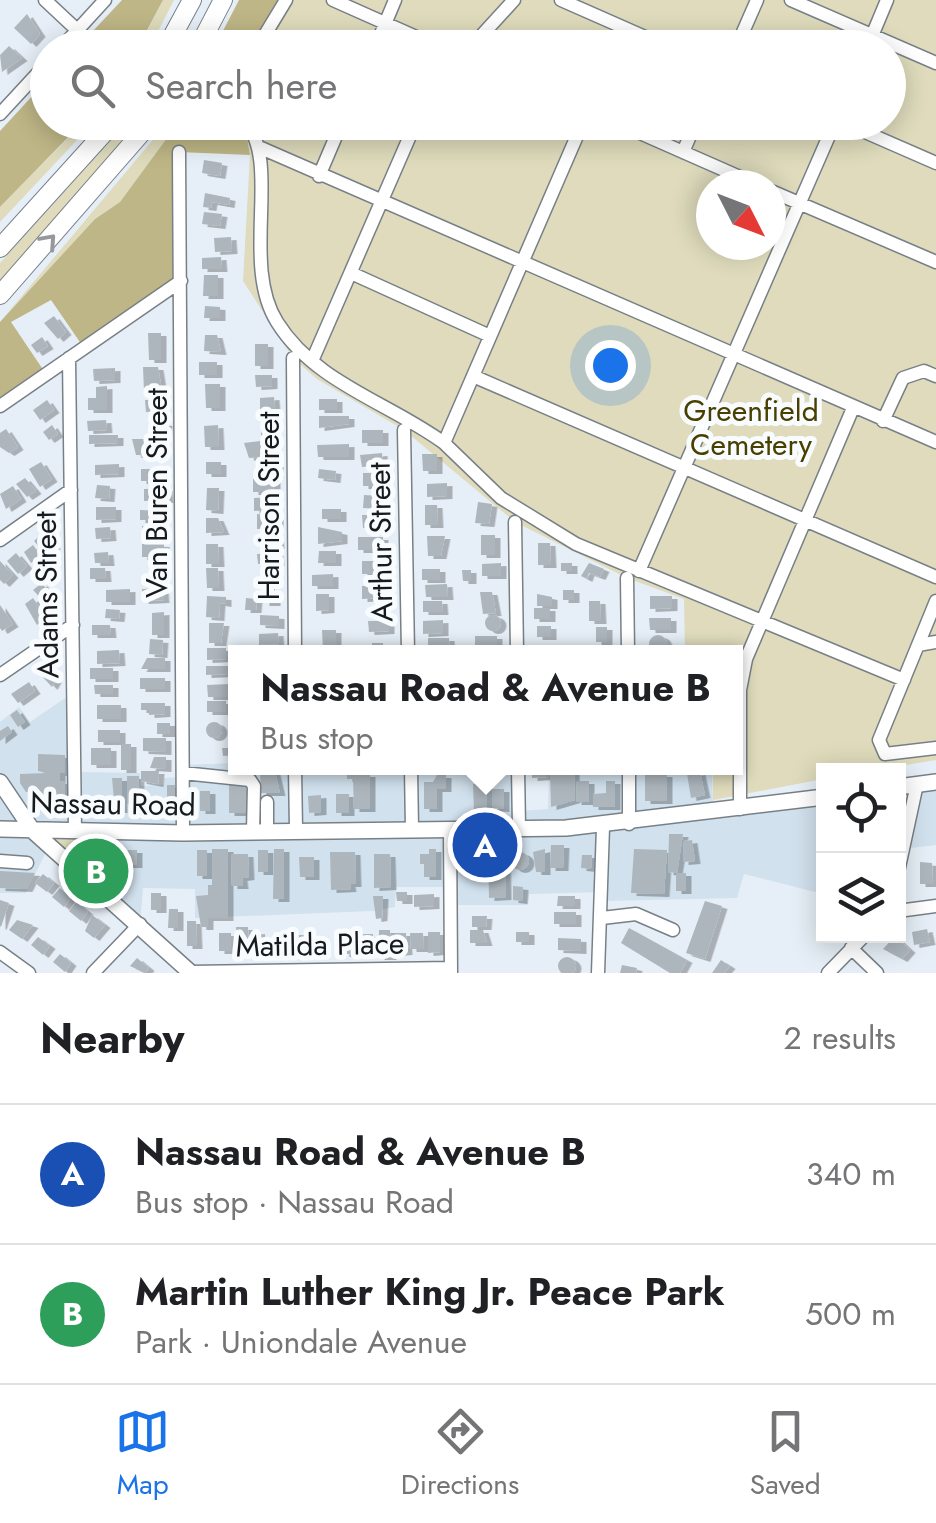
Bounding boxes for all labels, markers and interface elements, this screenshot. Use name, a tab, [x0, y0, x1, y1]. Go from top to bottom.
search box	[30, 30, 906, 140]
icon: search	[65, 58, 120, 113]
text: Search here	[145, 58, 337, 113]
north arrow	[696, 170, 786, 260]
one-way arrow	[37, 234, 55, 253]
your location	[585, 340, 636, 391]
street label: Van Buren Street	[135, 387, 178, 598]
park label: Greenfield Cemetery	[683, 389, 819, 466]
street label: Harrison Street	[247, 411, 290, 601]
street label: Arthur Street	[358, 461, 403, 622]
street label: Adams Street	[24, 510, 69, 679]
popup	[228, 645, 743, 775]
text: Nassau Road & Avenue B	[260, 660, 711, 715]
text: Bus stop	[260, 715, 374, 761]
map controls	[816, 763, 906, 943]
button: locate	[816, 763, 906, 853]
street label: Nassau Road	[30, 781, 196, 826]
pin: A	[452, 808, 518, 882]
pin: B	[64, 834, 128, 908]
button: layers	[816, 853, 906, 943]
street label: Matilda Place	[235, 922, 405, 967]
text: Nearby	[40, 1008, 184, 1069]
text: 2 results	[784, 1015, 896, 1061]
text: Nassau Road & Avenue B	[135, 1124, 586, 1179]
text: A	[61, 1151, 84, 1197]
text: 340 m	[806, 1151, 896, 1197]
text: Bus stop · Nassau Road	[135, 1179, 454, 1225]
text: Martin Luther King Jr. Peace Park	[135, 1264, 725, 1319]
text: B	[62, 1291, 83, 1337]
text: 500 m	[805, 1291, 896, 1337]
text: Park · Uniondale Avenue	[135, 1319, 467, 1365]
tab: Map	[115, 1404, 170, 1505]
tab: Directions	[401, 1404, 519, 1505]
tab: Saved	[750, 1404, 821, 1505]

